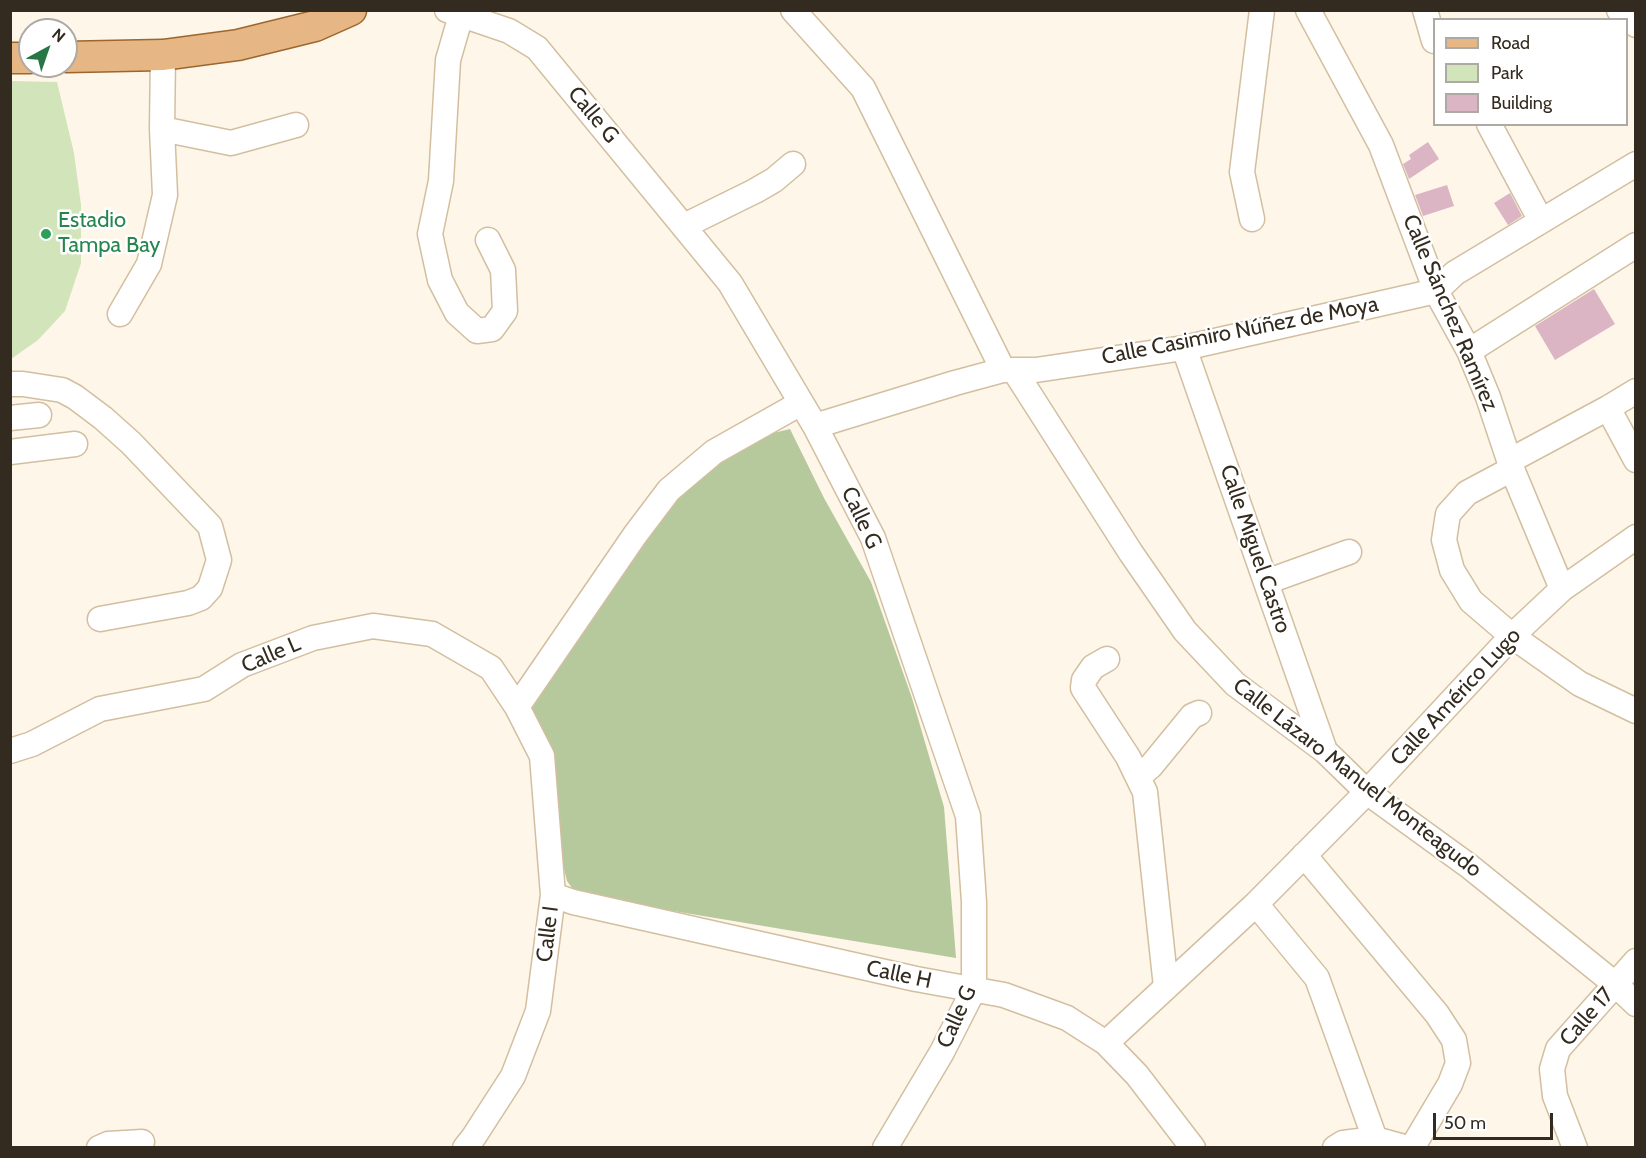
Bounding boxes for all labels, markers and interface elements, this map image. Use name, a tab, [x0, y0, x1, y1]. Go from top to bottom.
north arrow	[18, 18, 78, 78]
legend	[1433, 18, 1628, 126]
text: N	[48, 24, 69, 46]
text: Road	[1491, 32, 1530, 54]
text: Park	[1491, 62, 1523, 84]
street label: Calle G	[562, 81, 624, 149]
text: Building	[1491, 92, 1552, 114]
place label: Estadio Tampa Bay	[58, 208, 160, 260]
street label: Calle Sánchez Ramírez	[1397, 211, 1503, 415]
marker: Estadio Tampa Bay	[39, 227, 53, 241]
street label: Calle Casimiro Núñez de Moya	[1099, 291, 1381, 371]
street label: Calle Miguel Castro	[1214, 461, 1296, 637]
street label: Calle G	[835, 483, 887, 553]
street label: Calle Américo Lugo	[1385, 623, 1527, 771]
street label: Calle L	[237, 631, 305, 679]
street label: Calle Lázaro Manuel Monteagudo	[1227, 673, 1487, 883]
street label: Calle I	[531, 904, 565, 964]
street label: Calle H	[864, 955, 934, 995]
street label: Calle G	[932, 982, 982, 1052]
street label: Calle 17	[1554, 982, 1620, 1052]
scale bar	[1436, 1101, 1556, 1139]
text: 50 m	[1444, 1112, 1486, 1134]

